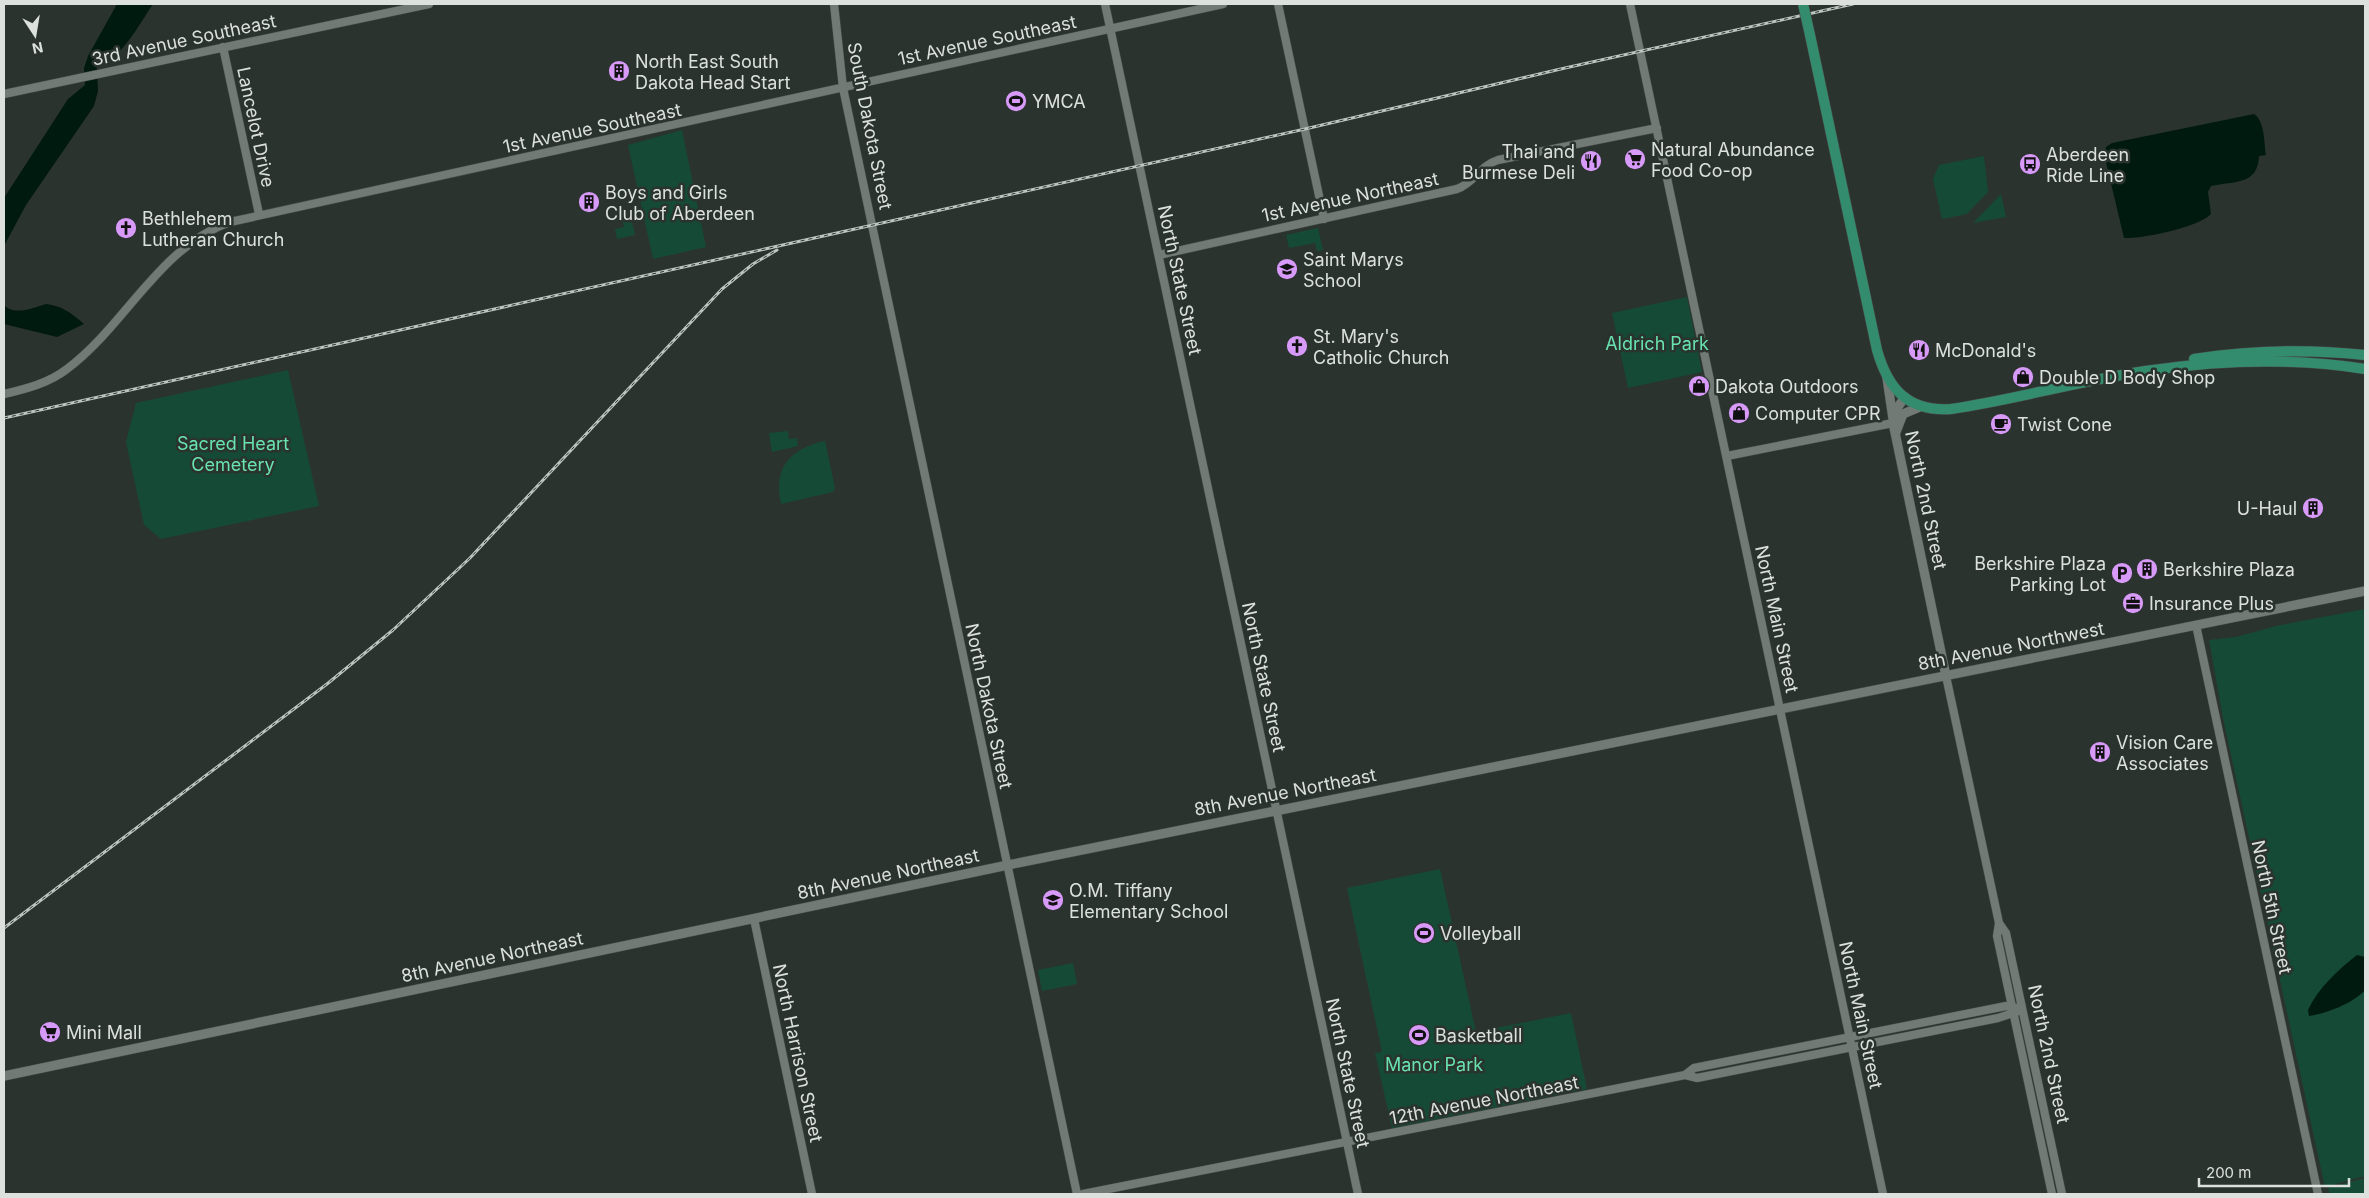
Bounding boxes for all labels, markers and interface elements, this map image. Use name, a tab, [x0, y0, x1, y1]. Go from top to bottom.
north arrow	[10, 10, 60, 60]
street label: 3rd Avenue Southeast	[90, 10, 278, 70]
street label: 1st Avenue Southeast	[896, 11, 1078, 69]
text: N	[31, 39, 45, 58]
street label: South Dakota Street	[843, 41, 897, 211]
place label: North East South Dakota Head Start	[635, 51, 790, 93]
building icon: North East South Dakota Head Start	[607, 59, 631, 83]
street label: Lancelot Drive	[233, 65, 279, 189]
sports icon: YMCA	[1004, 89, 1028, 113]
place label: YMCA	[1032, 91, 1086, 112]
street label: 1st Avenue Southeast	[501, 99, 683, 157]
place label: Natural Abundance Food Co-op	[1651, 139, 1815, 181]
place label: Thai and Burmese Deli	[1462, 141, 1575, 183]
place label: Aberdeen Ride Line	[2046, 144, 2129, 186]
supermarket icon: Natural Abundance Food Co-op	[1623, 147, 1647, 171]
restaurant icon: Thai and Burmese Deli	[1579, 149, 1603, 173]
bus stop icon: Aberdeen Ride Line	[2018, 152, 2042, 176]
street label: 1st Avenue Northeast	[1260, 168, 1440, 226]
place label: Boys and Girls Club of Aberdeen	[605, 182, 755, 224]
building icon: Boys and Girls Club of Aberdeen	[577, 190, 601, 214]
street label: North State Street	[1154, 203, 1206, 357]
place label: Bethlehem Lutheran Church	[142, 208, 284, 250]
church icon: Bethlehem Lutheran Church	[114, 216, 138, 240]
place label: Saint Marys School	[1303, 249, 1404, 291]
school or university icon: Saint Marys School	[1275, 257, 1299, 281]
place label: St. Mary's Catholic Church	[1313, 326, 1450, 368]
park label: Aldrich Park	[1605, 333, 1709, 354]
church icon: St. Mary's Catholic Church	[1285, 334, 1309, 358]
restaurant icon: McDonald's	[1907, 338, 1931, 362]
place label: McDonald's	[1935, 340, 2036, 361]
shop icon: Double D Body Shop	[2011, 365, 2035, 389]
place label: Double D Body Shop	[2039, 367, 2215, 388]
shop icon: Dakota Outdoors	[1687, 374, 1711, 398]
place label: Dakota Outdoors	[1715, 376, 1859, 397]
shop icon: Computer CPR	[1727, 401, 1751, 425]
place label: Computer CPR	[1755, 403, 1881, 424]
cafe icon: Twist Cone	[1989, 412, 2013, 436]
place label: Twist Cone	[2017, 414, 2112, 435]
street label: North 2nd Street	[1901, 429, 1951, 571]
park label: Sacred Heart Cemetery	[177, 433, 289, 475]
building icon: U-Haul	[2301, 496, 2325, 520]
place label: U-Haul	[2237, 498, 2297, 519]
street label: North Main Street	[1751, 543, 1803, 695]
place label: Berkshire Plaza Parking Lot	[1974, 553, 2106, 595]
building icon: Berkshire Plaza	[2135, 557, 2159, 581]
place label: Berkshire Plaza	[2163, 559, 2295, 580]
parking icon: Berkshire Plaza Parking Lot	[2110, 561, 2134, 585]
office icon: Insurance Plus	[2121, 591, 2145, 615]
place label: Insurance Plus	[2149, 593, 2274, 614]
street label: North State Street	[1238, 600, 1290, 754]
street label: 8th Avenue Northwest	[1916, 618, 2106, 674]
street label: North Dakota Street	[961, 621, 1017, 791]
place label: Vision Care Associates	[2116, 732, 2213, 774]
building icon: Vision Care Associates	[2088, 740, 2112, 764]
street label: 8th Avenue Northeast	[1192, 764, 1378, 820]
street label: North 5th Street	[2248, 838, 2296, 976]
street label: 8th Avenue Northeast	[795, 844, 981, 904]
place label: O.M. Tiffany Elementary School	[1069, 880, 1228, 922]
school or university icon: O.M. Tiffany Elementary School	[1041, 888, 1065, 912]
sports icon: Volleyball	[1412, 921, 1436, 945]
place label: Volleyball	[1440, 923, 1521, 944]
street label: 8th Avenue Northeast	[399, 927, 585, 987]
street label: North Main Street	[1835, 939, 1887, 1091]
street label: North Harrison Street	[769, 962, 827, 1144]
street label: North 2nd Street	[2024, 983, 2074, 1125]
street label: North State Street	[1322, 996, 1374, 1150]
supermarket icon: Mini Mall	[38, 1020, 62, 1044]
place label: Mini Mall	[66, 1022, 142, 1043]
sports icon: Basketball	[1407, 1023, 1431, 1047]
place label: Basketball	[1435, 1025, 1522, 1046]
park label: Manor Park	[1385, 1054, 1483, 1075]
street label: 12th Avenue Northeast	[1388, 1071, 1580, 1129]
scale bar	[2199, 1156, 2349, 1188]
text: 200 m	[2206, 1163, 2251, 1182]

